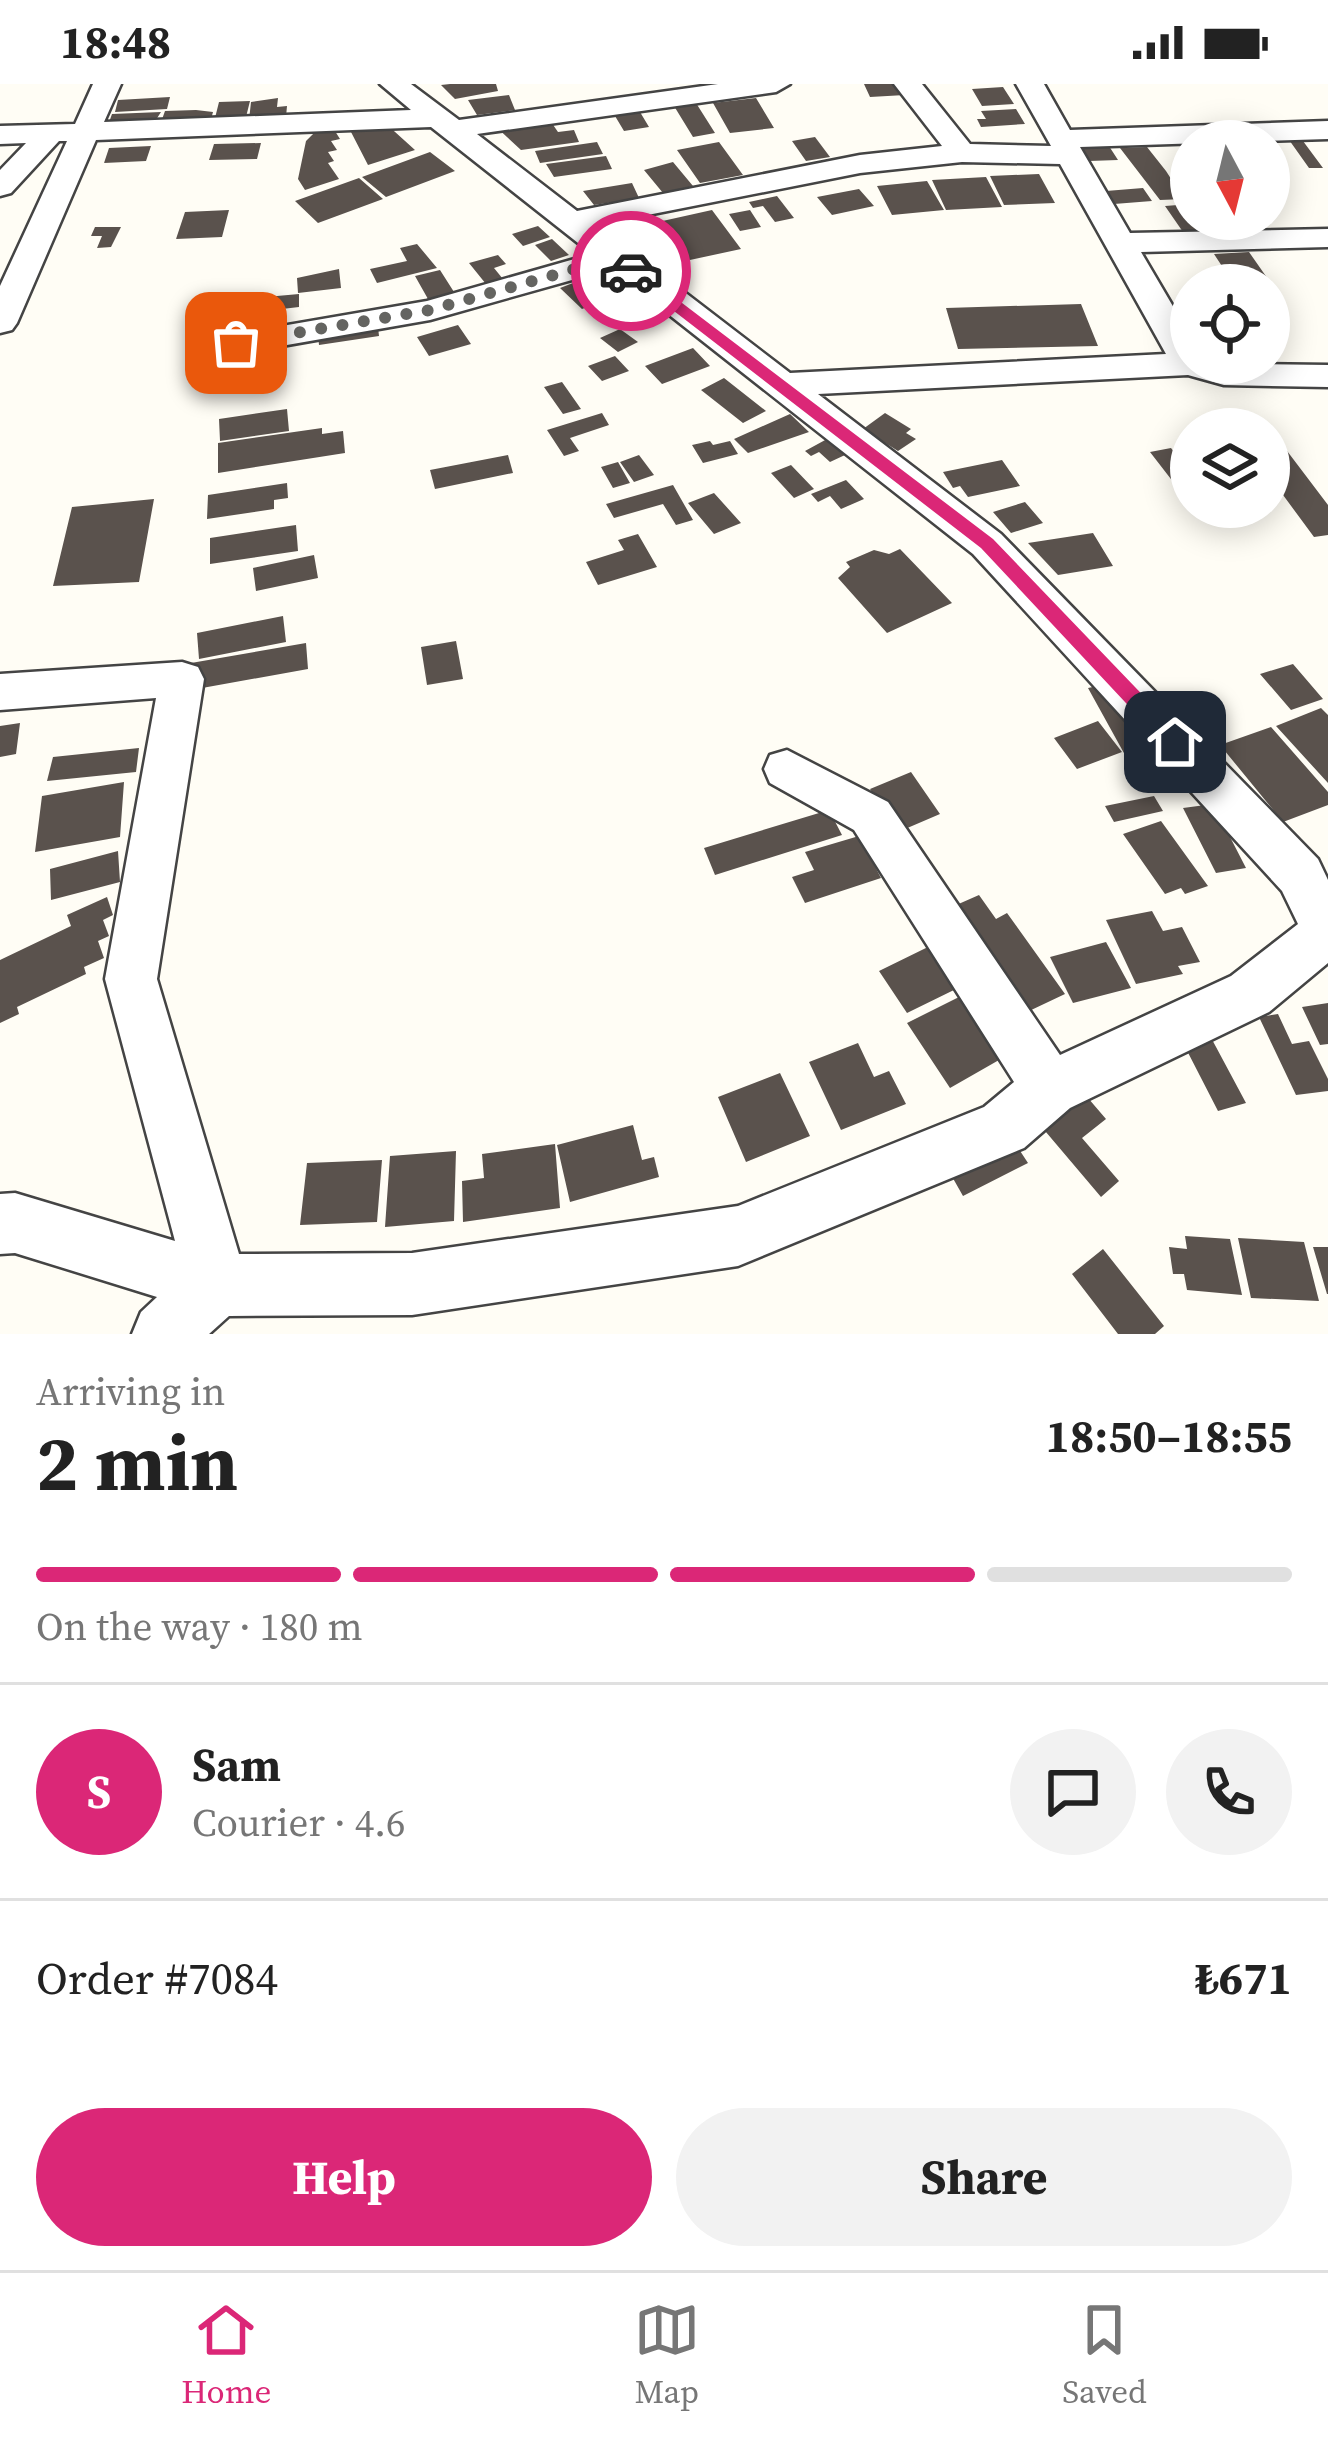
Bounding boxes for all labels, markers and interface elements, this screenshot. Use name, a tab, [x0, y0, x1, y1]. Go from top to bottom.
text: 18:48	[60, 11, 171, 73]
north arrow	[1170, 120, 1290, 240]
map controls	[1170, 120, 1290, 528]
courier	[571, 211, 691, 331]
icon: car	[598, 238, 664, 304]
button: locate	[1170, 264, 1290, 384]
pin	[185, 292, 287, 394]
icon: bag	[203, 310, 269, 376]
button: layers	[1170, 408, 1290, 528]
pin	[1124, 691, 1226, 793]
icon: home	[1142, 709, 1208, 775]
text: Arriving in	[36, 1365, 225, 1418]
text: 18:50–18:55	[1046, 1405, 1292, 1467]
text: 2 min	[36, 1409, 238, 1516]
text: On the way · 180 m	[36, 1600, 363, 1653]
button: chat	[1010, 1729, 1136, 1855]
button: phone	[1166, 1729, 1292, 1855]
text: Sam	[192, 1734, 281, 1796]
text: S	[87, 1761, 111, 1823]
text: Courier · 4.6	[192, 1796, 405, 1849]
text: Order #7084	[36, 1947, 278, 2009]
text: ₺671	[1194, 1947, 1292, 2009]
button: Help	[36, 2108, 652, 2246]
button: Share	[676, 2108, 1292, 2246]
tab: Home	[181, 2297, 271, 2414]
tab: Map	[634, 2297, 700, 2414]
tab: Saved	[1062, 2297, 1147, 2414]

